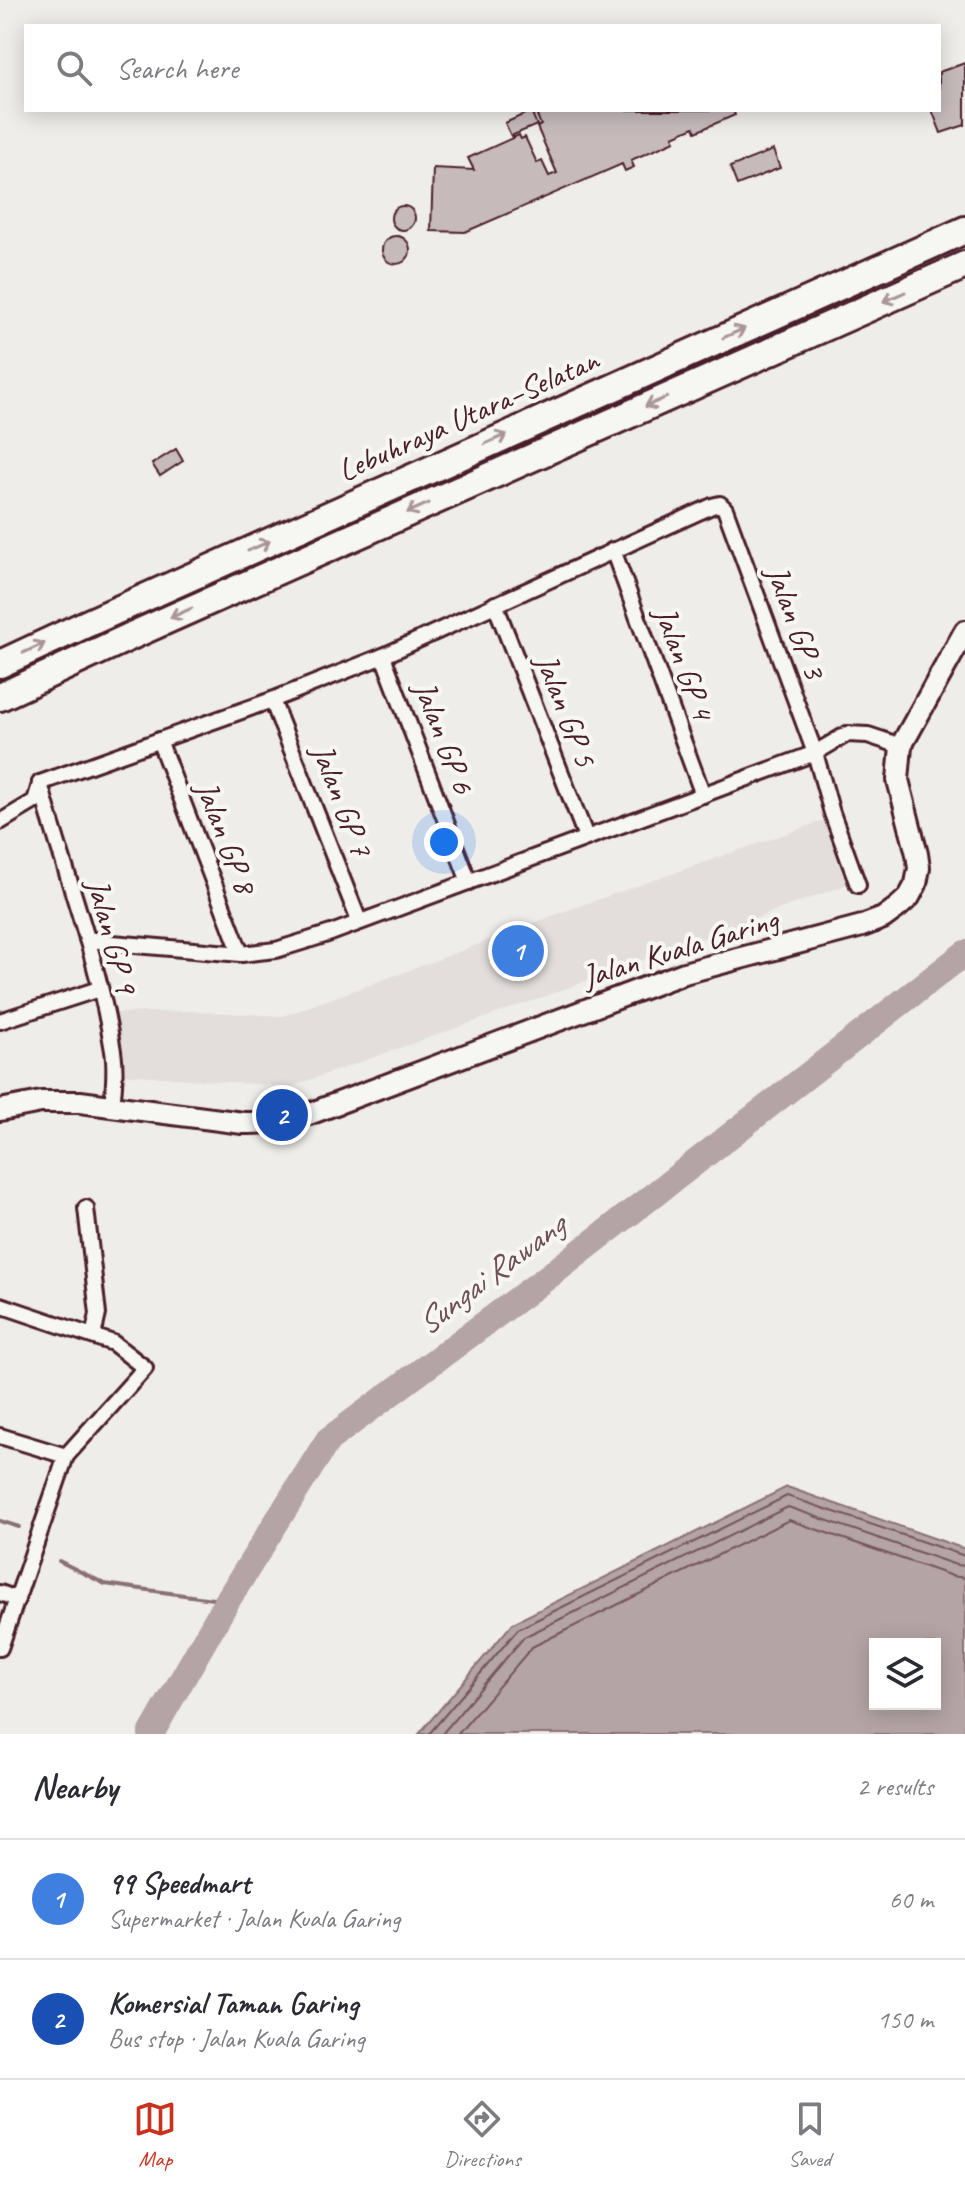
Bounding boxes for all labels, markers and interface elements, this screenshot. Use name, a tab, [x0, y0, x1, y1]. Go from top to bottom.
search box	[24, 24, 941, 112]
icon: search	[52, 46, 96, 90]
text: Search here	[116, 49, 238, 87]
one-way arrow	[882, 290, 907, 305]
one-way arrow	[721, 325, 745, 340]
street label: Lebuhraya Utara–Selatan	[331, 338, 606, 491]
one-way arrow	[644, 396, 669, 411]
one-way arrow	[484, 431, 508, 446]
one-way arrow	[407, 501, 431, 516]
one-way arrow	[247, 538, 271, 553]
street label: Jalan GP 3	[756, 558, 836, 686]
street label: Jalan GP 4	[644, 599, 725, 728]
one-way arrow	[169, 607, 194, 622]
one-way arrow	[22, 640, 46, 655]
street label: Jalan GP 5	[525, 646, 607, 773]
street label: Jalan GP 6	[403, 673, 485, 800]
street label: Jalan GP 7	[301, 736, 383, 863]
street label: Jalan GP 8	[185, 773, 267, 901]
your location	[424, 822, 464, 862]
street label: Jalan GP 9	[77, 872, 148, 1000]
street label: Jalan Kuala Garing	[575, 898, 784, 998]
pin: 1	[492, 921, 544, 981]
pin: 2	[256, 1085, 308, 1145]
water label: Sungai Rawang	[407, 1201, 577, 1344]
map controls	[869, 1638, 941, 1710]
button: layers	[869, 1638, 941, 1710]
text: Nearby	[32, 1765, 118, 1808]
text: 2 results	[857, 1770, 933, 1803]
text: 99 Speedmart	[108, 1864, 250, 1902]
text: 1	[52, 1883, 64, 1916]
text: 60 m	[889, 1883, 933, 1916]
text: Supermarket · Jalan Kuala Garing	[108, 1902, 400, 1935]
text: Komersial Taman Garing	[108, 1984, 358, 2022]
text: 2	[52, 2003, 64, 2036]
text: 150 m	[877, 2003, 933, 2036]
text: Bus stop · Jalan Kuala Garing	[108, 2022, 365, 2055]
tab: Map	[133, 2097, 177, 2173]
tab: Directions	[444, 2097, 521, 2173]
tab: Saved	[788, 2097, 832, 2173]

